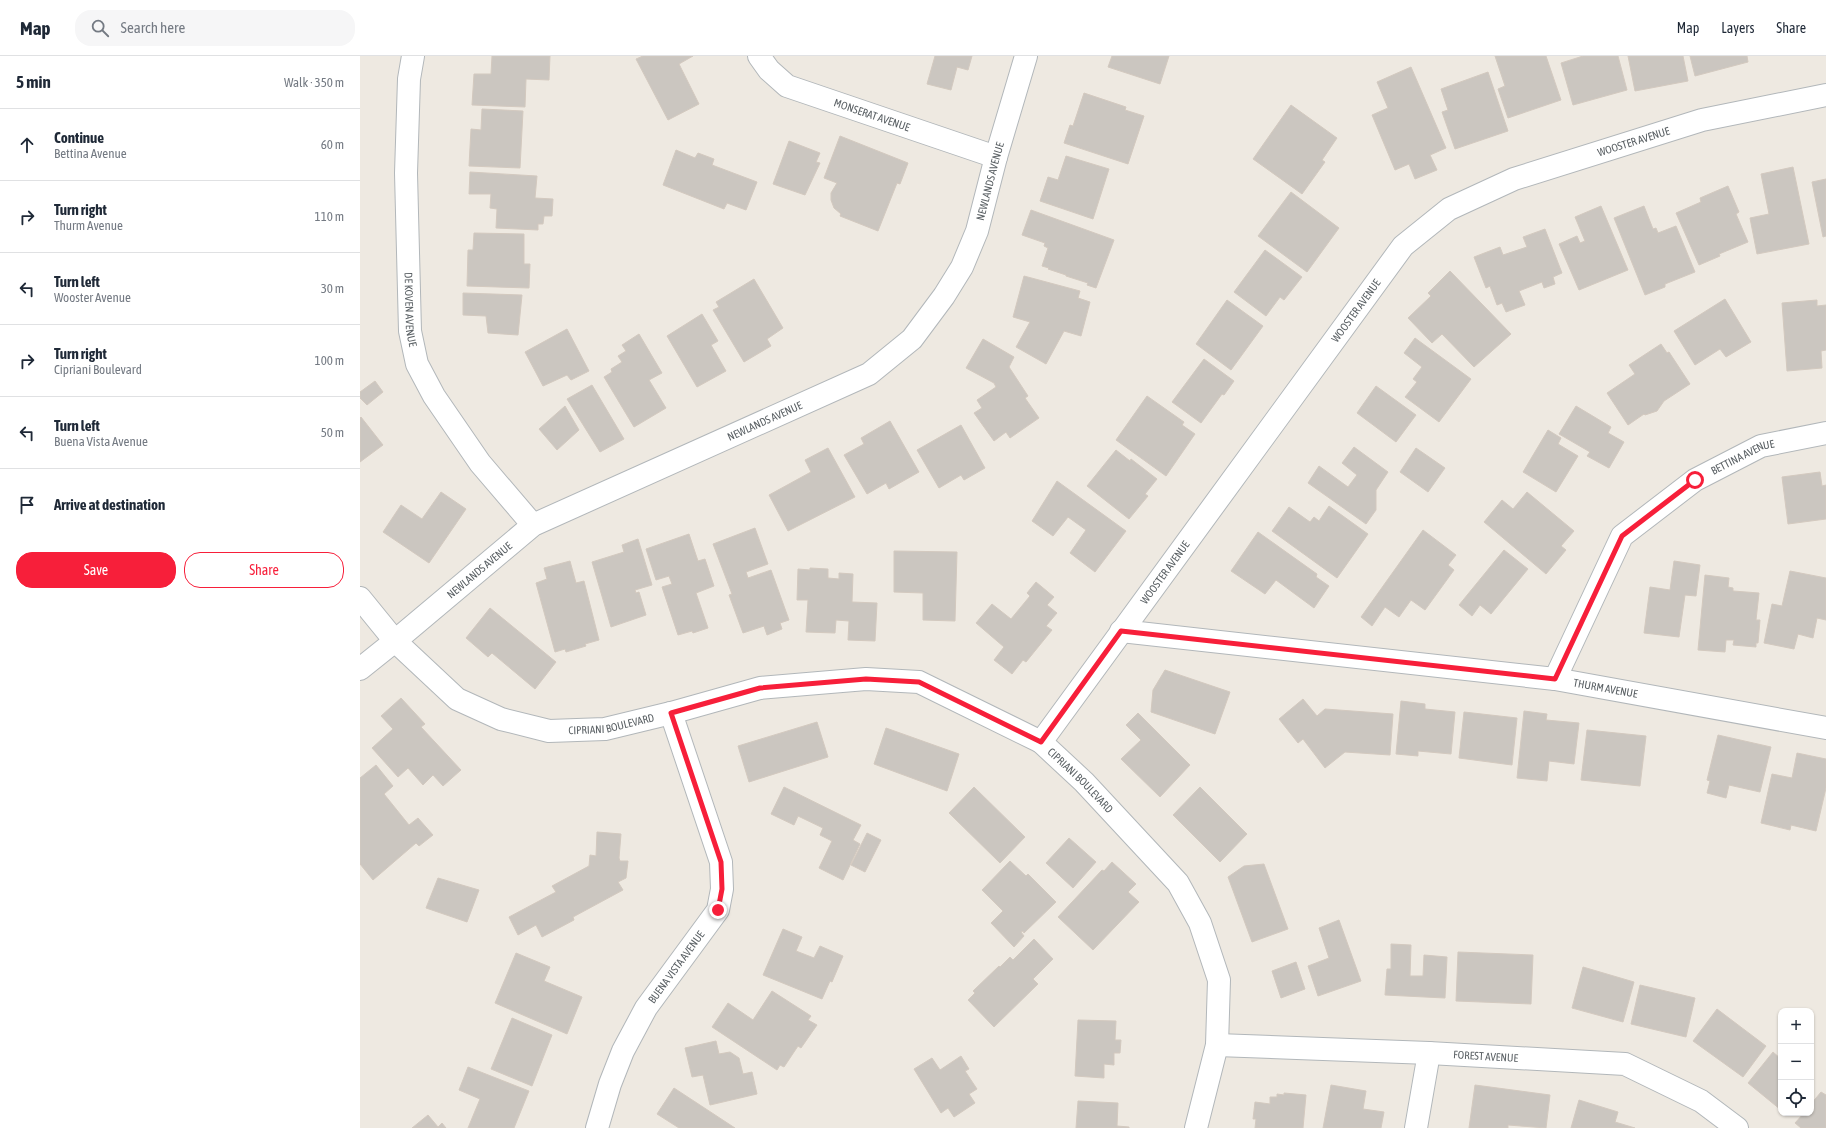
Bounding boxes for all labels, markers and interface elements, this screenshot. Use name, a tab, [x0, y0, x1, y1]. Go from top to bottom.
search box	[75, 10, 355, 46]
text: Map	[20, 17, 51, 39]
icon: search	[89, 17, 111, 39]
text: Search here	[121, 19, 185, 36]
text: Map	[1677, 20, 1699, 36]
text: Layers	[1721, 20, 1754, 36]
text: Share	[1776, 20, 1806, 36]
text: 5 min	[16, 72, 51, 92]
text: Walk · 350 m	[284, 75, 344, 90]
street label: MONSERAT AVENUE	[832, 96, 912, 133]
street label: WOOSTER AVENUE	[1596, 124, 1671, 158]
text: Continue	[54, 129, 104, 146]
icon: ahead	[16, 134, 38, 156]
text: 60 m	[321, 137, 344, 152]
street label: NEWLANDS AVENUE	[974, 140, 1006, 222]
text: Bettina Avenue	[54, 146, 127, 161]
text: Turn right	[54, 201, 107, 218]
icon: right	[16, 206, 38, 228]
text: 110 m	[315, 209, 344, 224]
text: Thurm Avenue	[54, 218, 123, 233]
street label: DE KOVEN AVENUE	[403, 272, 419, 348]
text: Turn left	[54, 273, 100, 290]
street label: WOOSTER AVENUE	[1329, 277, 1383, 344]
icon: left	[16, 278, 38, 300]
text: 30 m	[321, 281, 344, 296]
text: Wooster Avenue	[54, 290, 131, 305]
text: Turn right	[54, 345, 107, 362]
icon: right	[16, 350, 38, 372]
text: 100 m	[315, 353, 344, 368]
text: Cipriani Boulevard	[54, 362, 142, 377]
street label: NEWLANDS AVENUE	[725, 399, 804, 443]
text: Turn left	[54, 417, 100, 434]
icon: left	[16, 422, 38, 444]
text: 50 m	[321, 425, 344, 440]
text: Buena Vista Avenue	[54, 434, 148, 449]
street label: BETTINA AVENUE	[1709, 437, 1775, 477]
route start	[1686, 471, 1704, 489]
icon: arrive	[16, 494, 38, 516]
text: Arrive at destination	[54, 496, 165, 513]
street label: WOOSTER AVENUE	[1138, 538, 1192, 606]
street label: NEWLANDS AVENUE	[445, 539, 514, 601]
button: Save	[16, 552, 176, 588]
button: Share	[184, 552, 344, 588]
street label: THURM AVENUE	[1572, 676, 1639, 700]
street label: CIPRIANI BOULEVARD	[568, 711, 655, 736]
street label: CIPRIANI BOULEVARD	[1045, 745, 1116, 815]
route end	[709, 901, 727, 919]
street label: BUENA VISTA AVENUE	[646, 928, 707, 1006]
map controls	[1778, 1008, 1814, 1116]
button: +	[1778, 1008, 1814, 1044]
button: −	[1778, 1044, 1814, 1080]
street label: FOREST AVENUE	[1453, 1048, 1519, 1064]
button: locate	[1778, 1080, 1814, 1116]

